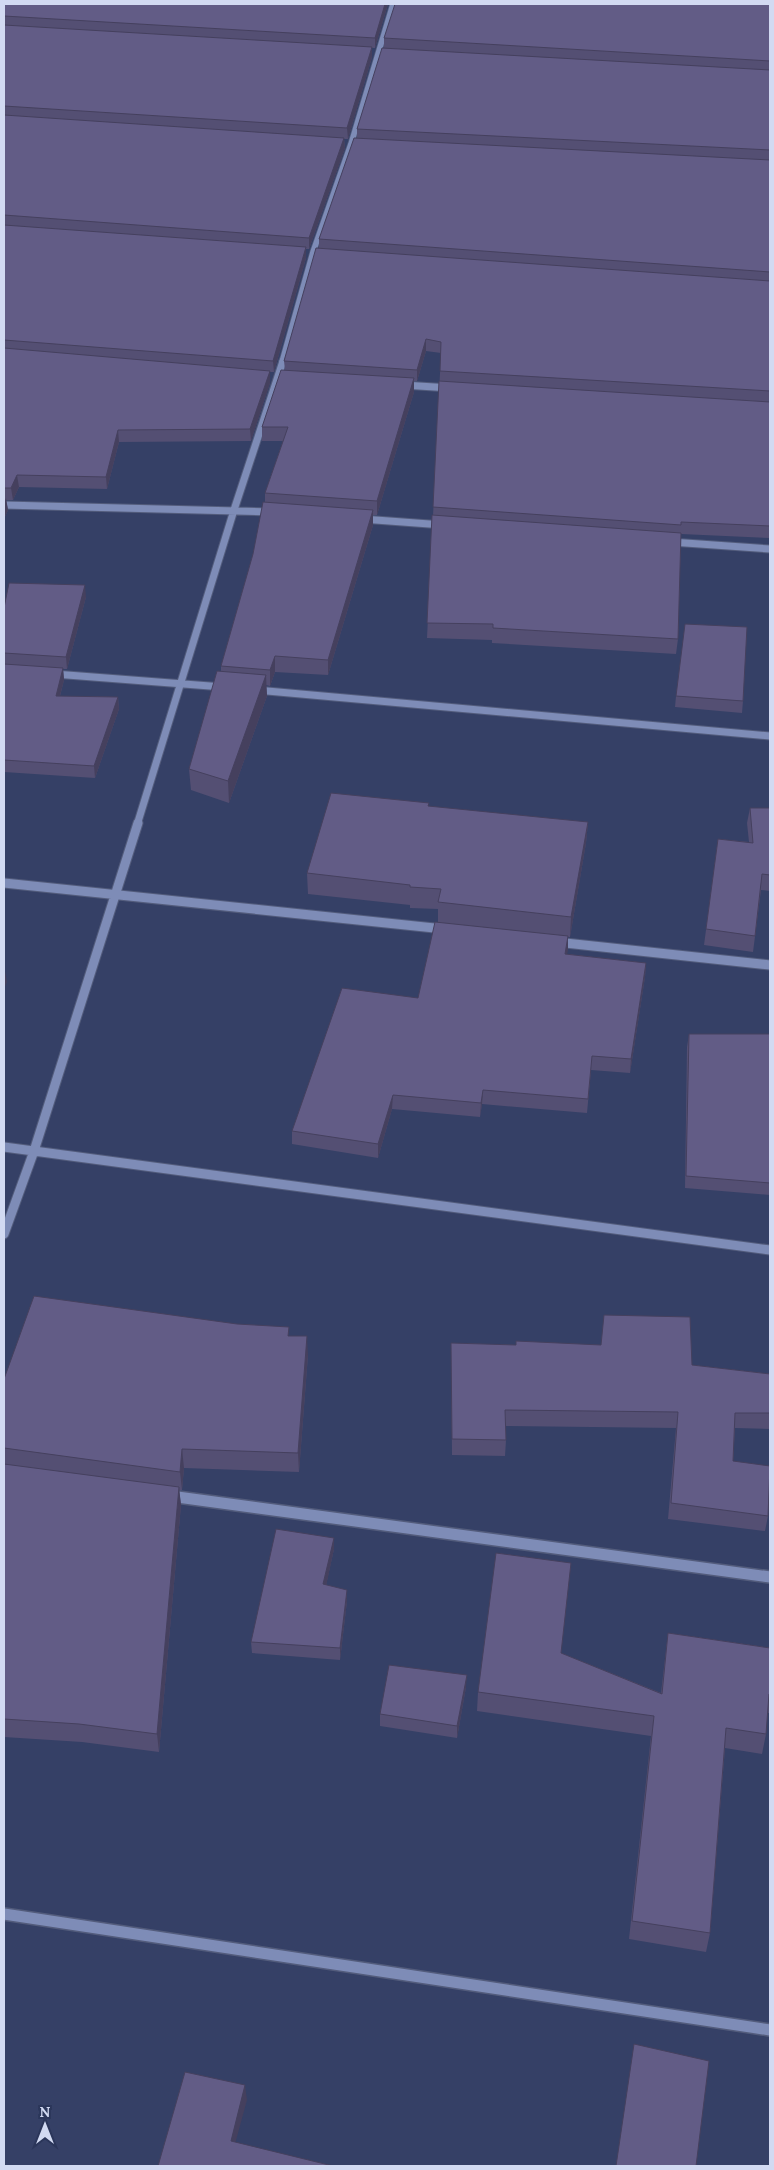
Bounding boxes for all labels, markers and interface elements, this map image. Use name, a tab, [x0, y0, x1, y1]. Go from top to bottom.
north arrow	[20, 2100, 70, 2150]
text: N	[40, 2103, 51, 2121]

